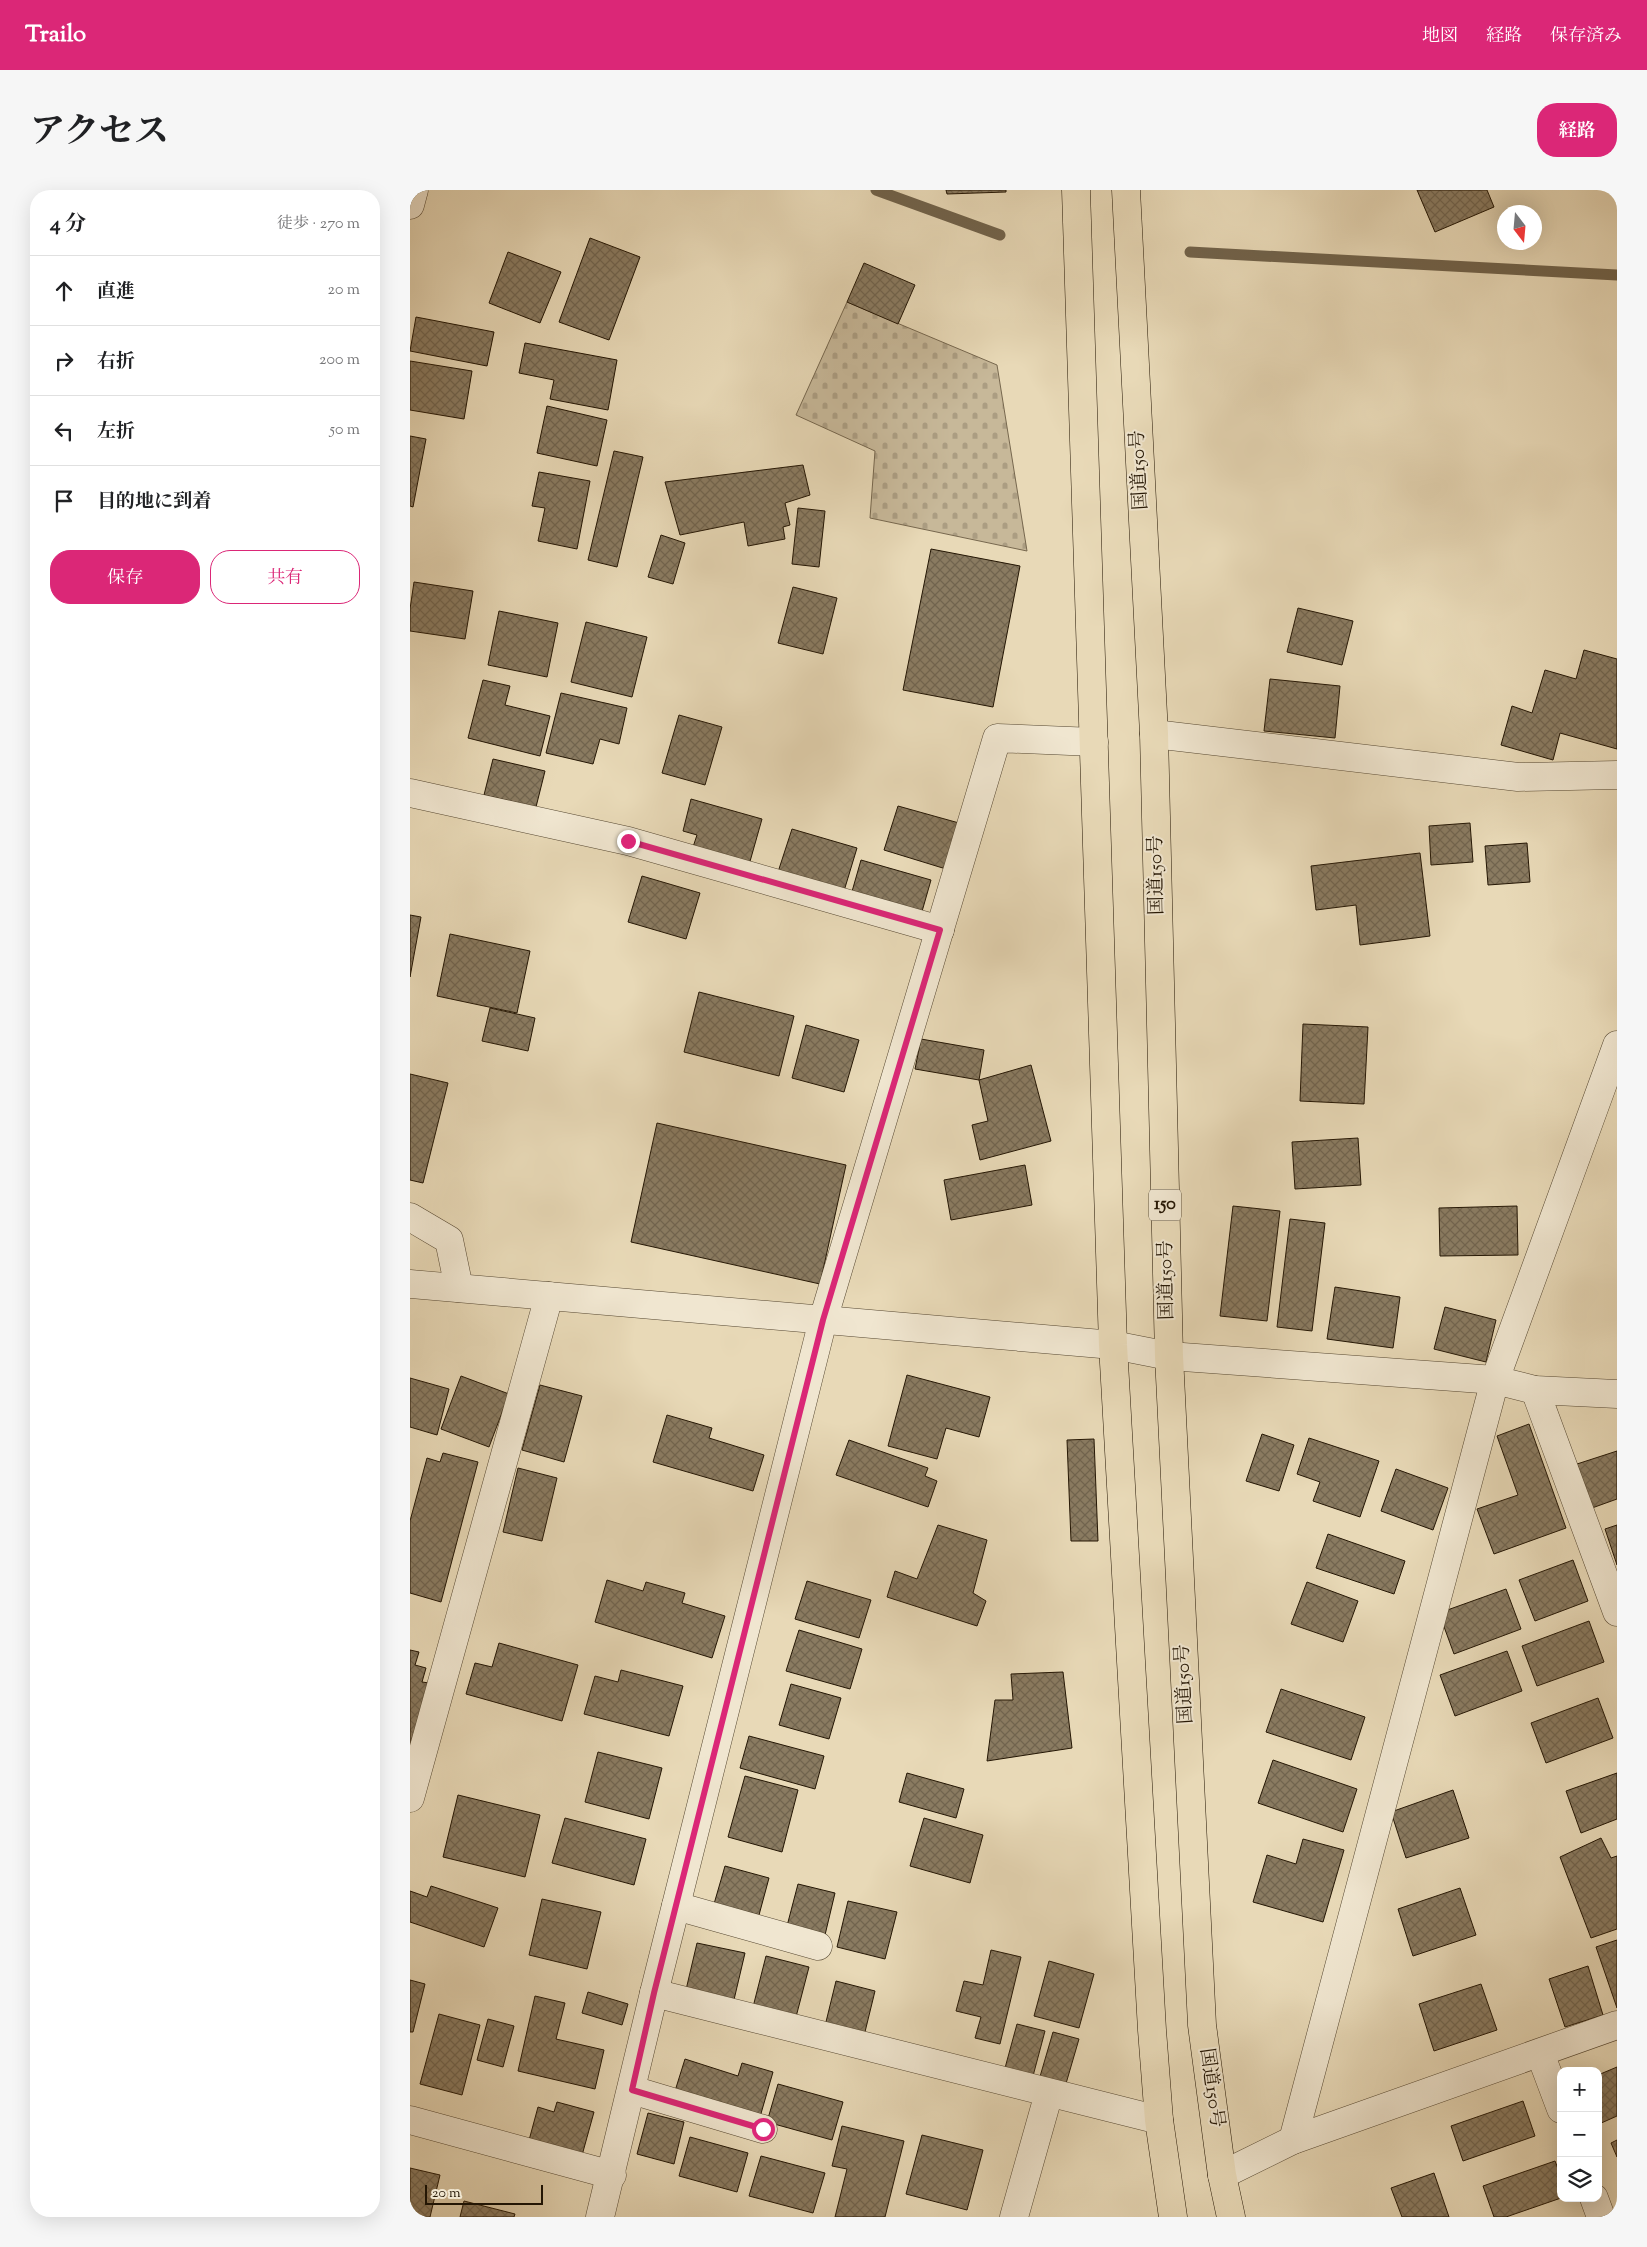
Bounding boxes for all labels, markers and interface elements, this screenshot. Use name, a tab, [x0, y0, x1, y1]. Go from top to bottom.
text: Trailo	[25, 18, 86, 52]
text: 地図	[1422, 24, 1458, 50]
text: 経路	[1486, 24, 1522, 50]
text: 保存済み	[1550, 24, 1622, 50]
button: 経路	[1537, 103, 1617, 157]
text: アクセス	[30, 108, 169, 159]
north arrow	[1497, 205, 1542, 250]
text: 4 分	[50, 210, 86, 240]
text: 徒歩 · 270 m	[277, 213, 360, 236]
icon: ahead	[50, 277, 78, 305]
text: 直進	[97, 279, 135, 306]
text: 20 m	[327, 279, 360, 302]
icon: right	[50, 347, 78, 375]
text: 右折	[97, 349, 135, 376]
text: 200 m	[319, 349, 360, 372]
icon: left	[50, 417, 78, 445]
text: 左折	[97, 419, 135, 446]
text: 50 m	[329, 419, 360, 442]
street label: 国道150号	[1124, 429, 1156, 511]
icon: arrive	[50, 487, 78, 515]
text: 目的地に到着	[97, 489, 211, 516]
button: 保存	[50, 550, 200, 604]
button: 共有	[210, 550, 360, 604]
route end	[617, 830, 640, 853]
street label: 国道150号	[1143, 835, 1171, 915]
road number: 150	[1149, 1190, 1181, 1220]
street label: 国道150号	[1153, 1240, 1181, 1320]
street label: 国道150号	[1169, 1643, 1201, 1725]
street label: 国道150号	[1192, 2047, 1230, 2129]
map controls	[1557, 2067, 1602, 2202]
button: +	[1557, 2067, 1602, 2112]
button: −	[1557, 2112, 1602, 2157]
route start	[752, 2118, 775, 2141]
button: layers	[1557, 2157, 1602, 2202]
scale bar	[425, 2182, 542, 2205]
text: 20 m	[432, 2184, 461, 2204]

